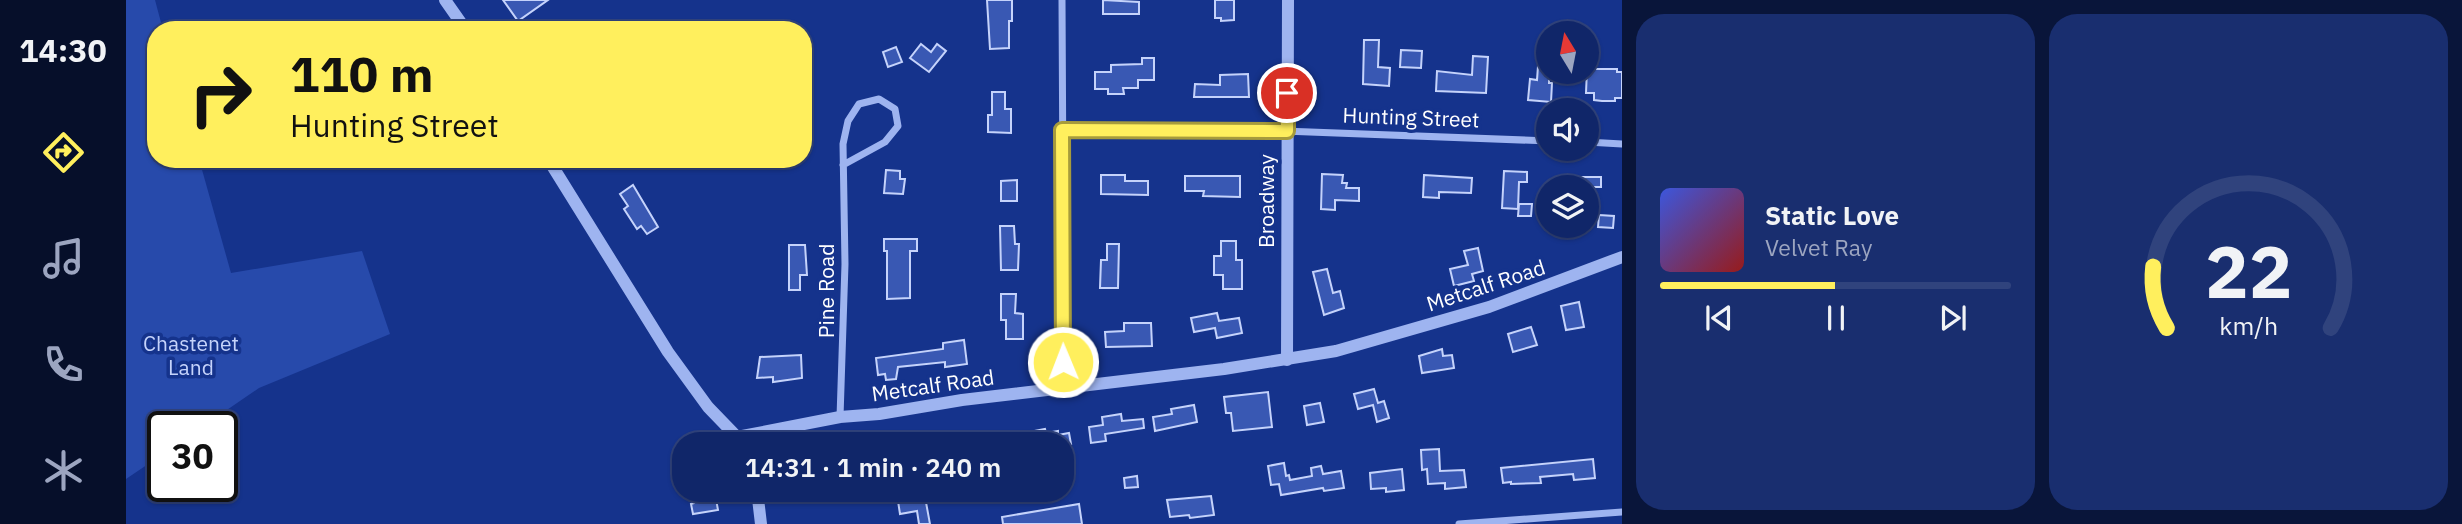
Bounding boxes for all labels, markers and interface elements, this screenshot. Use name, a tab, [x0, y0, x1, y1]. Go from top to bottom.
north arrow	[1536, 21, 1600, 84]
map controls	[1536, 21, 1599, 238]
text: 14:30	[19, 29, 107, 71]
text: 110 m	[290, 42, 434, 105]
icon: right	[175, 49, 266, 140]
pin	[1257, 63, 1317, 123]
icon: arrive	[1268, 74, 1306, 112]
button: sound	[1536, 98, 1599, 161]
street label: Hunting Street	[1342, 101, 1480, 133]
text: Hunting Street	[290, 104, 499, 146]
icon: directions	[39, 128, 88, 177]
street label: Broadway	[1252, 153, 1280, 248]
button: layers	[1536, 175, 1599, 238]
text: Static Love	[1765, 198, 1899, 232]
text: 22	[2205, 223, 2292, 318]
text: Velvet Ray	[1765, 232, 1872, 262]
icon: music	[39, 234, 88, 283]
street label: Pine Road	[812, 244, 840, 338]
street label: Metcalf Road	[1423, 253, 1549, 317]
icon: previous	[1700, 299, 1738, 337]
icon: pause	[1817, 299, 1855, 337]
icon: next	[1934, 299, 1972, 337]
text: km/h	[2219, 309, 2278, 342]
position arrow	[1026, 325, 1100, 399]
park label: Chastenet Land	[143, 329, 239, 381]
icon: phone	[39, 340, 88, 389]
street label: Metcalf Road	[870, 363, 996, 407]
speed limit sign: 30	[147, 411, 238, 502]
icon: climate	[39, 446, 88, 495]
text: 14:31 · 1 min · 240 m	[745, 450, 1001, 484]

